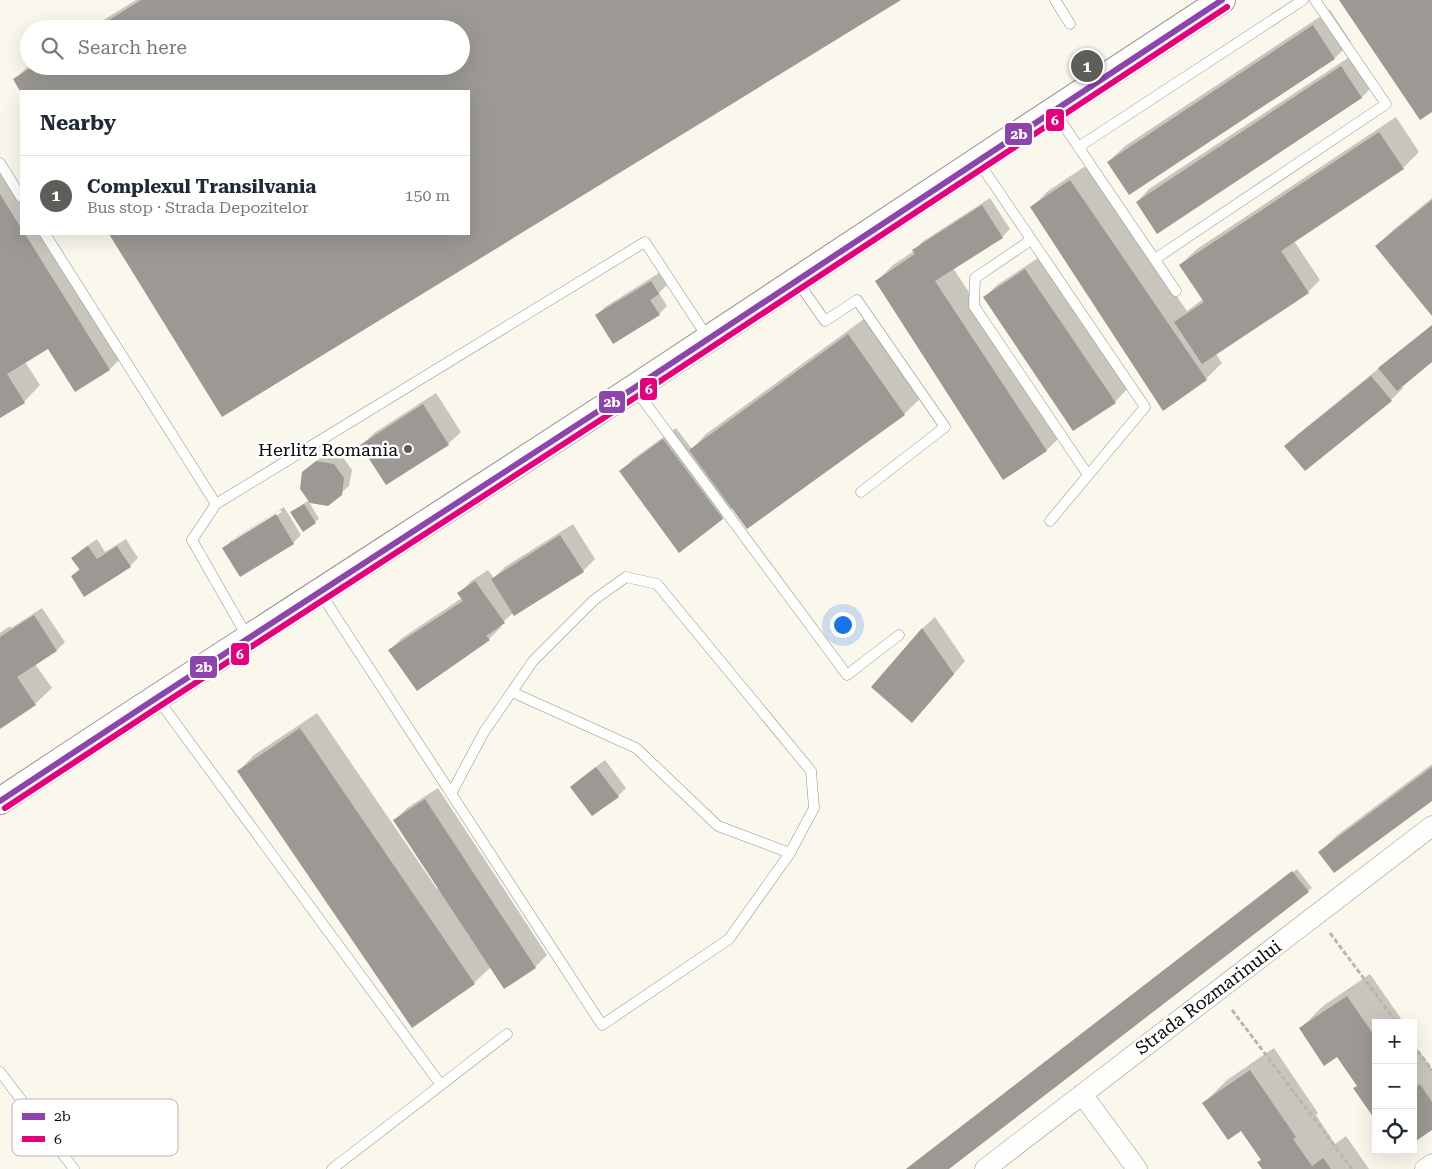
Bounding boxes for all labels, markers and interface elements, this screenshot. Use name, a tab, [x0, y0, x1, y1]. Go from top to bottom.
search box	[20, 20, 470, 75]
icon: search	[38, 34, 66, 62]
text: Search here	[78, 36, 187, 59]
pin: 1	[1071, 47, 1103, 85]
line badge: 6	[1045, 108, 1065, 132]
text: Nearby	[40, 111, 116, 135]
text: 6	[1051, 112, 1059, 128]
line badge: 2b	[1004, 122, 1033, 146]
text: 2b	[1010, 126, 1028, 142]
text: Complexul Transilvania	[87, 175, 316, 198]
text: 1	[52, 186, 60, 205]
text: 150 m	[404, 186, 450, 205]
text: Bus stop · Strada Depozitelor	[87, 198, 309, 217]
line badge: 6	[639, 377, 658, 401]
text: 6	[645, 381, 653, 397]
line badge: 2b	[598, 390, 626, 414]
text: 2b	[603, 394, 621, 410]
place label: Herlitz Romania	[258, 439, 398, 460]
marker: Herlitz Romania	[402, 443, 414, 455]
your location	[830, 612, 856, 638]
line badge: 6	[230, 642, 250, 666]
text: 6	[236, 646, 244, 662]
line badge: 2b	[189, 655, 218, 679]
text: 2b	[195, 659, 213, 675]
street label: Strada Rozmarinului	[1131, 935, 1285, 1059]
map controls	[1372, 1019, 1417, 1154]
button: +	[1372, 1019, 1417, 1064]
button: −	[1372, 1064, 1417, 1109]
legend	[12, 1099, 178, 1156]
text: 2b	[54, 1108, 71, 1124]
button: locate	[1372, 1109, 1417, 1154]
text: 6	[54, 1131, 62, 1147]

